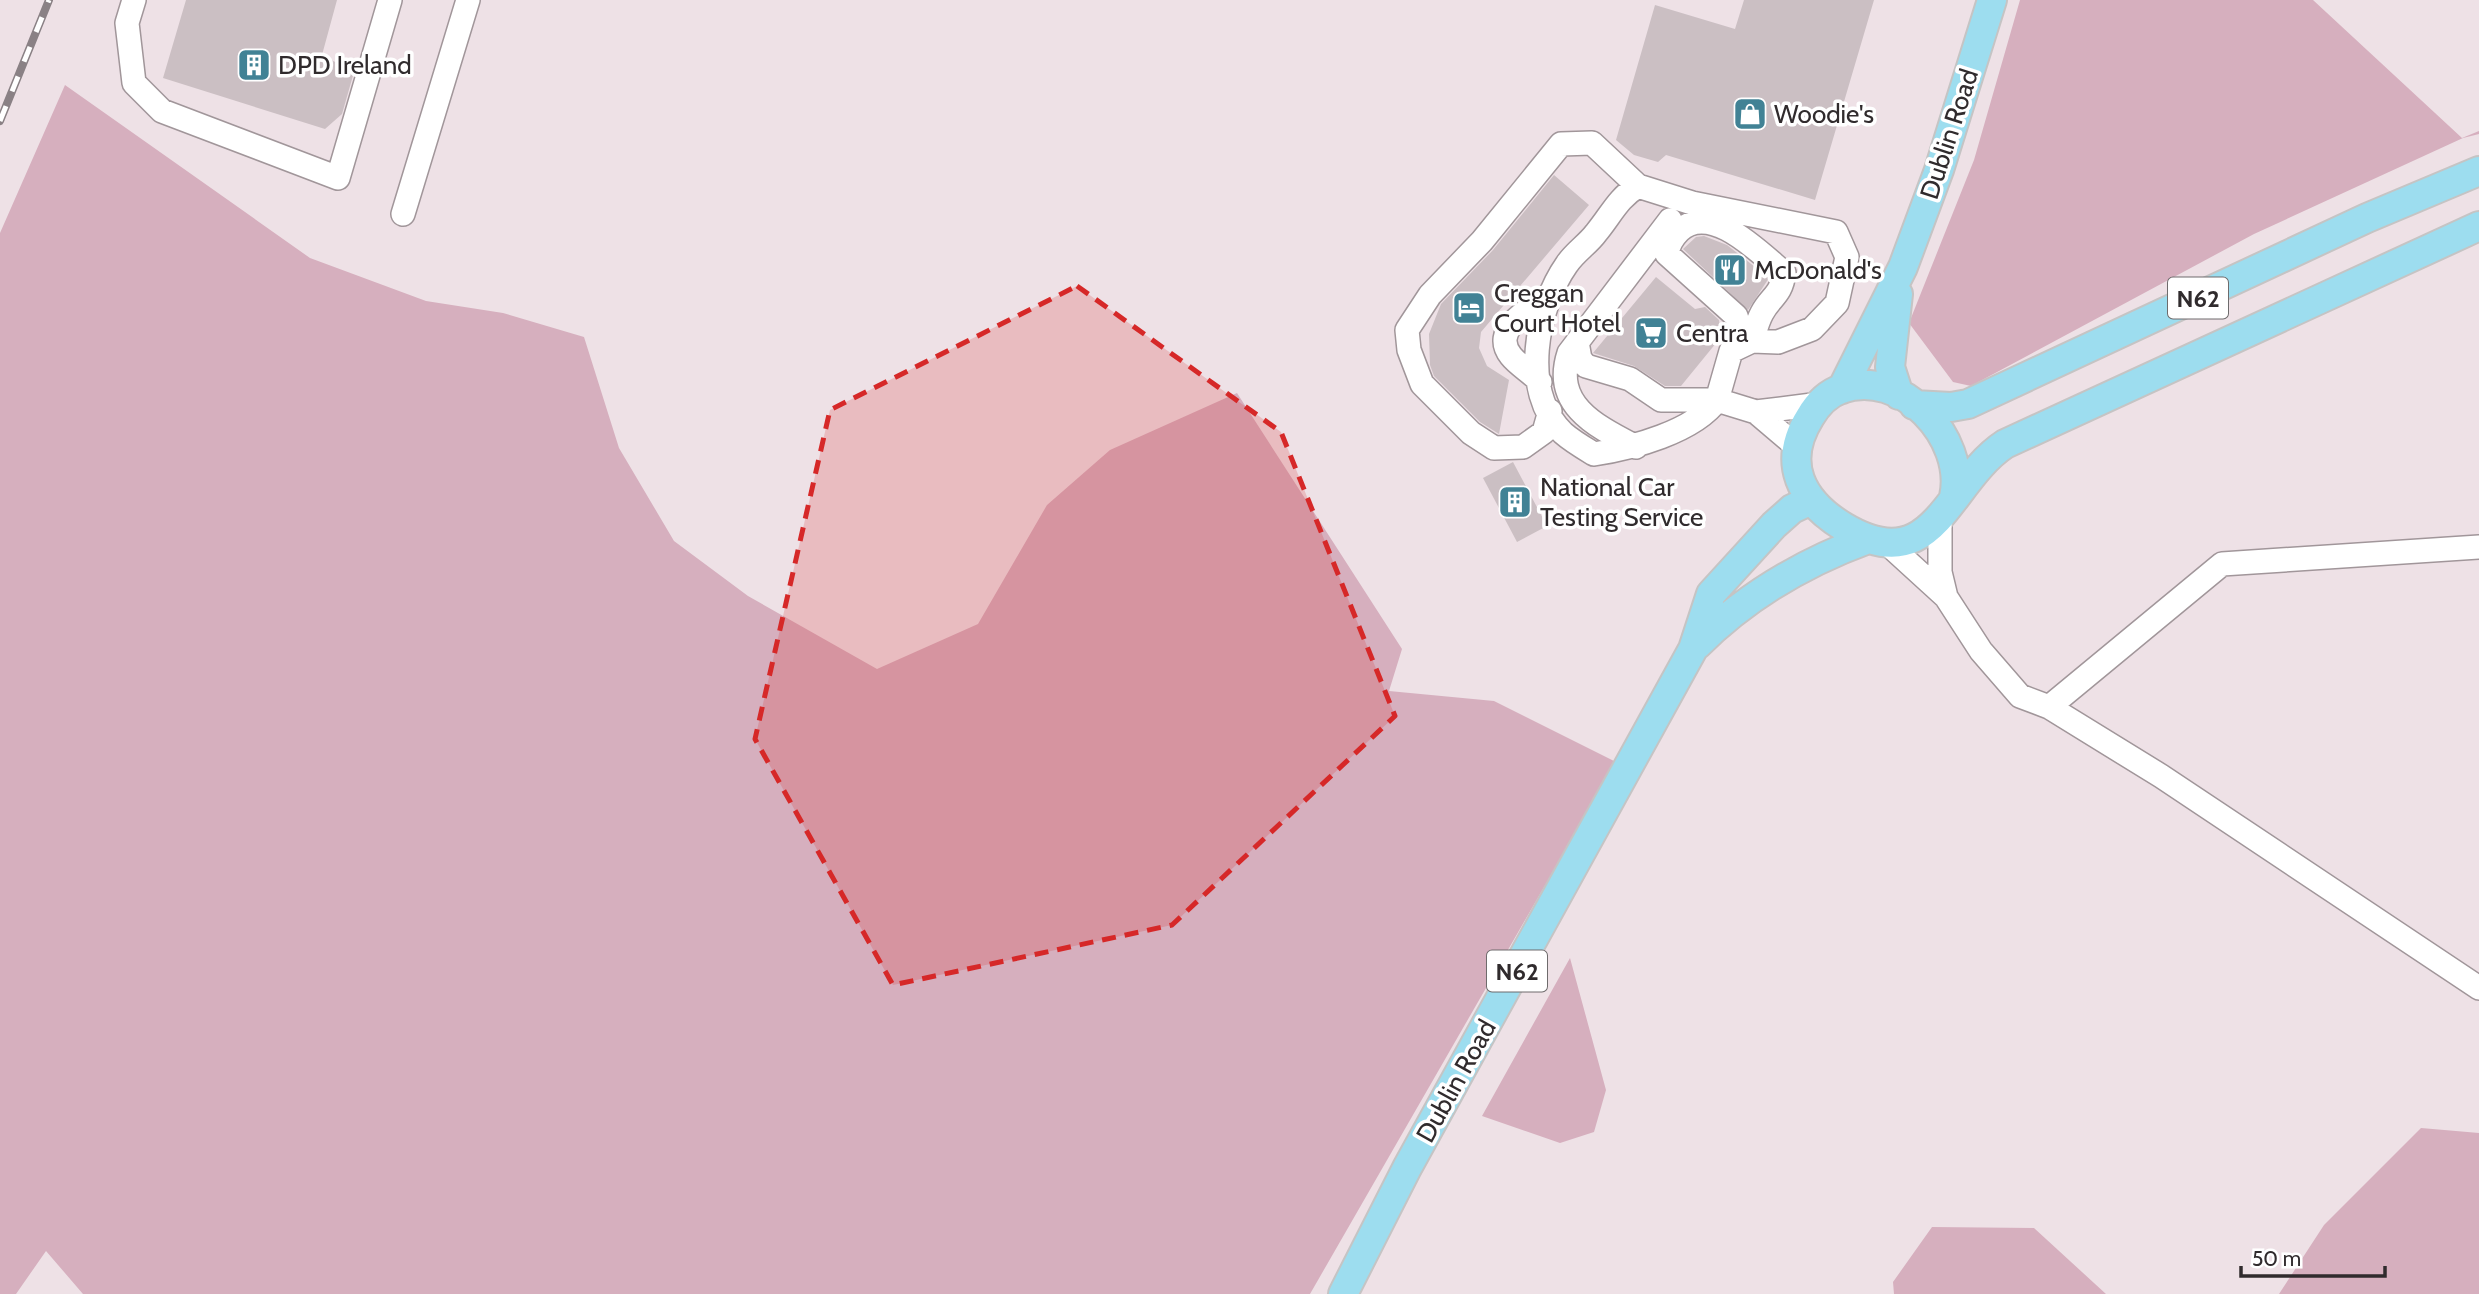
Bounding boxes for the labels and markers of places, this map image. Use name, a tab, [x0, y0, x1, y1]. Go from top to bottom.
building icon: DPD Ireland	[235, 46, 273, 84]
place label: DPD Ireland	[278, 49, 412, 81]
shop icon: Woodie's	[1731, 95, 1769, 133]
place label: Woodie's	[1774, 98, 1874, 130]
restaurant icon: McDonald's	[1711, 251, 1749, 289]
place label: McDonald's	[1754, 254, 1882, 286]
place label: Creggan Court Hotel	[1494, 277, 1621, 339]
hotel icon: Creggan Court Hotel	[1450, 289, 1488, 327]
supermarket icon: Centra	[1632, 314, 1670, 352]
place label: Centra	[1676, 317, 1749, 349]
place label: National Car Testing Service	[1540, 471, 1703, 533]
building icon: National Car Testing Service	[1496, 483, 1534, 521]

